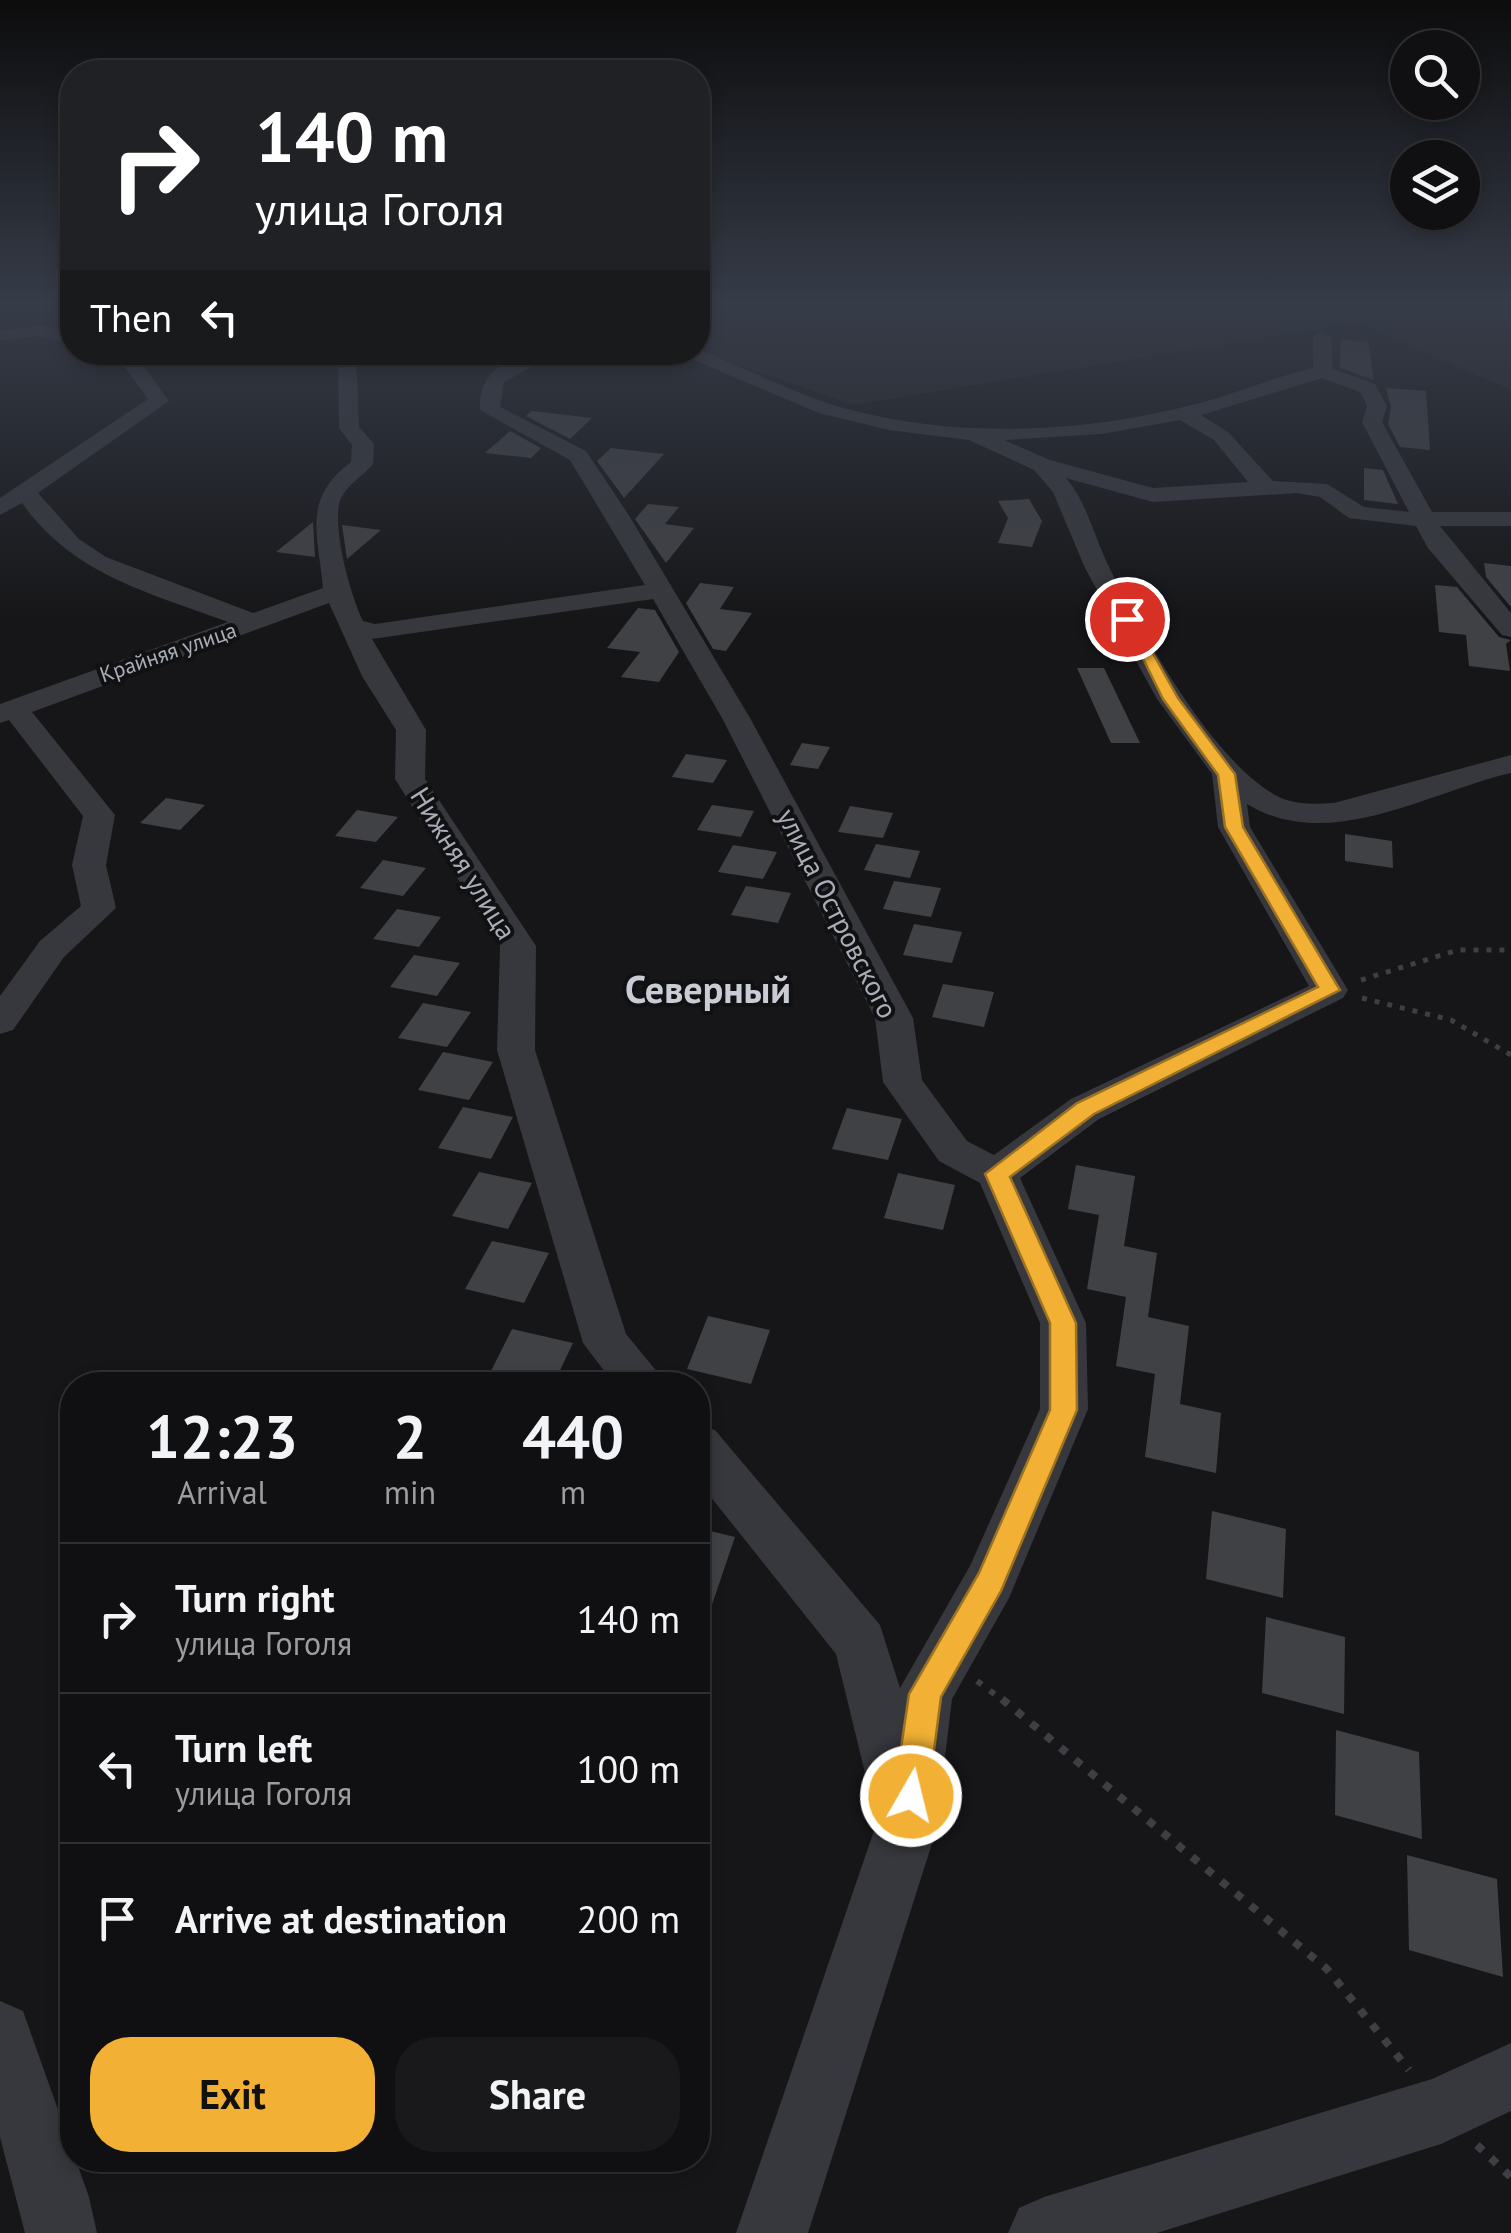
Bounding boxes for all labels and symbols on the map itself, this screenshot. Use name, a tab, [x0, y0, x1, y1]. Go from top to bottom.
pin	[1085, 577, 1170, 662]
street label: Крайняя улица	[96, 616, 240, 688]
street label: Нижняя улица	[402, 780, 526, 946]
street label: улица Островского	[769, 802, 907, 1024]
district label: Северный	[625, 964, 791, 1013]
position arrow	[859, 1744, 963, 1848]

